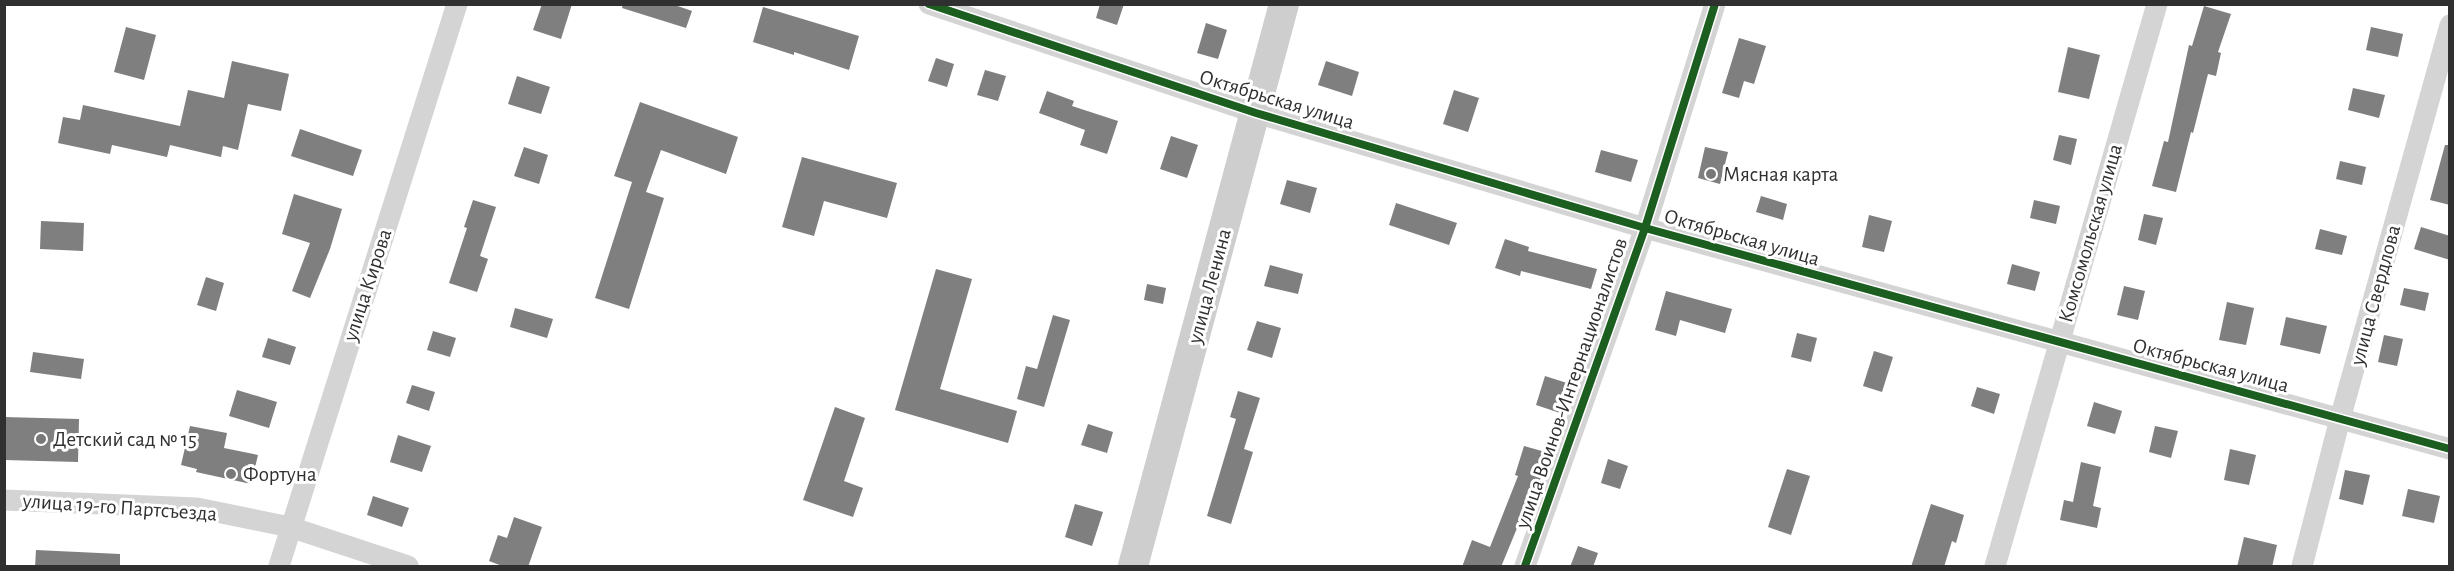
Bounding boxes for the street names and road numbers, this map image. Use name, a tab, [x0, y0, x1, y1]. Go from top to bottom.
street label: Октябрьская улица	[1197, 66, 1357, 133]
street label: Комсомольская улица	[2055, 141, 2126, 325]
street label: Октябрьская улица	[1662, 205, 1822, 270]
street label: улица Свердлова	[2346, 222, 2404, 369]
street label: улица Кирова	[339, 226, 396, 345]
street label: улица Ленина	[1184, 226, 1235, 347]
street label: улица Воинов-Интернационалистов	[1511, 235, 1631, 532]
street label: Октябрьская улица	[2131, 335, 2292, 397]
street label: улица 19-го Партсъезда	[21, 490, 218, 525]

